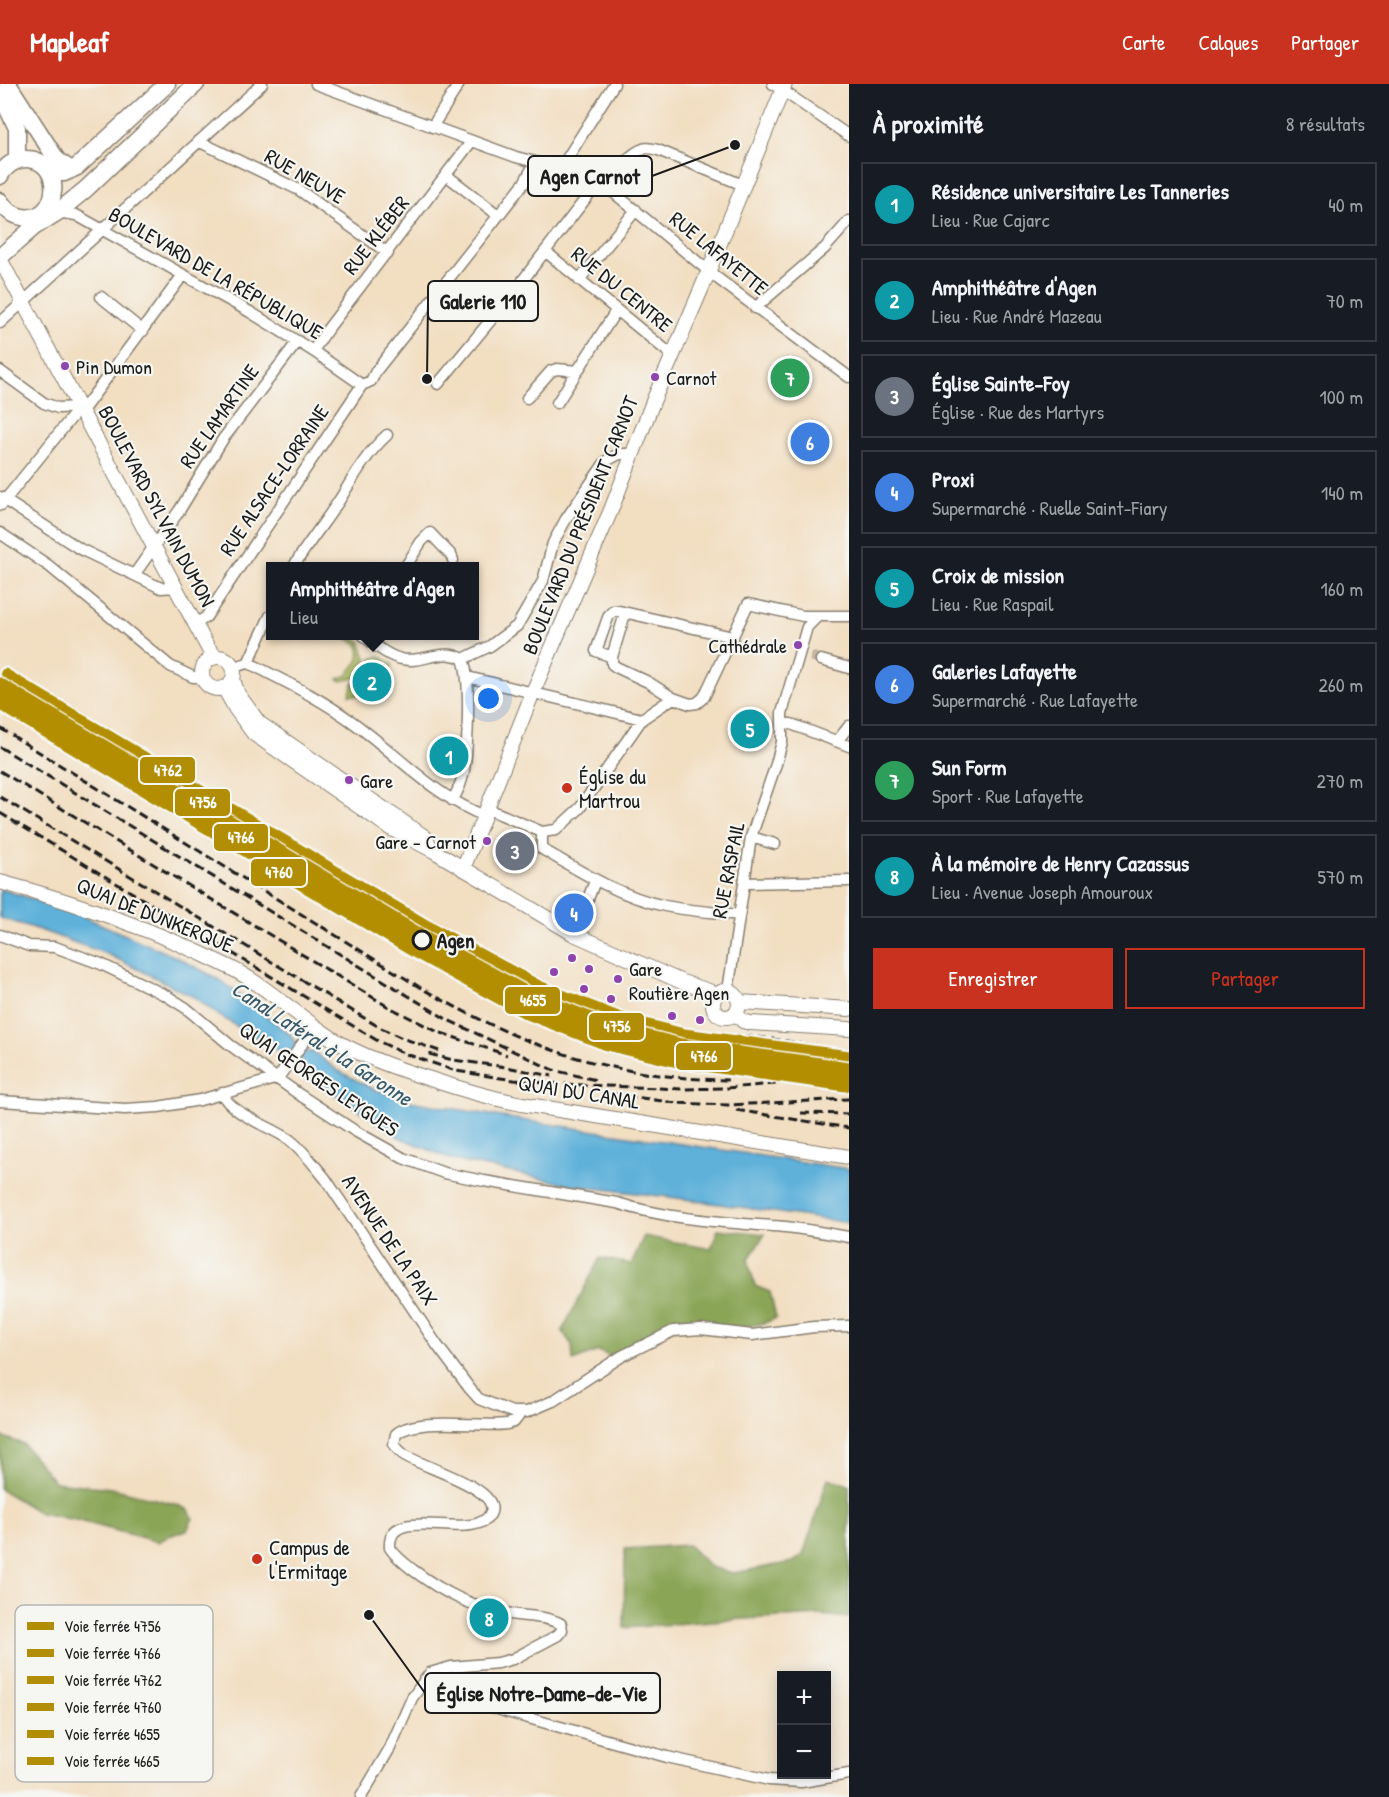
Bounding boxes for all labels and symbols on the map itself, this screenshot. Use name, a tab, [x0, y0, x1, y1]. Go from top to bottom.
street label: RUE NEUVE	[260, 141, 350, 211]
callout: Agen Carnot	[528, 156, 652, 196]
text: Agen Carnot	[540, 161, 641, 192]
street label: RUE KLÉBER	[336, 190, 416, 280]
street label: BOULEVARD DE LA RÉPUBLIQUE	[104, 200, 328, 346]
street label: RUE LAFAYETTE	[664, 204, 774, 302]
street label: RUE DU CENTRE	[565, 239, 679, 339]
callout: Galerie 110	[428, 281, 538, 321]
text: Galerie 110	[440, 286, 527, 316]
place label: Pin Dumon	[76, 353, 152, 380]
pin: 7	[770, 356, 810, 400]
street label: RUE LAMARTINE	[172, 358, 266, 474]
marker: Pin Dumon	[59, 360, 71, 372]
place label: Carnot	[666, 364, 718, 391]
marker: Carnot	[649, 371, 661, 383]
street label: BOULEVARD DU PRÉSIDENT CARNOT	[515, 390, 646, 659]
street label: RUE ALSACE-LORRAINE	[213, 399, 335, 561]
street label: BOULEVARD SYLVAIN DUMON	[92, 400, 222, 612]
pin: 6	[790, 420, 830, 464]
place label: Cathédrale	[708, 632, 787, 659]
marker: Cathédrale	[792, 639, 804, 651]
pin: 2	[352, 660, 392, 704]
your location	[474, 684, 503, 713]
pin: 5	[730, 706, 770, 752]
pin: 1	[430, 734, 468, 778]
line badge: 4762	[139, 756, 196, 784]
text: 4762	[154, 759, 182, 781]
place label: Église du Martrou	[579, 762, 646, 815]
place label: Gare	[360, 767, 393, 794]
marker: Gare	[343, 774, 355, 786]
marker: Église du Martrou	[560, 781, 574, 795]
line badge: 4756	[174, 788, 231, 817]
text: 4756	[189, 791, 217, 813]
street label: RUE RASPAIL	[704, 819, 752, 921]
line badge: 4766	[213, 823, 269, 852]
text: 4766	[228, 826, 255, 848]
place label: Gare - Carnot	[375, 828, 477, 855]
pin: 3	[496, 828, 534, 873]
marker: Gare - Carnot	[481, 835, 493, 847]
line badge: 4760	[250, 858, 307, 887]
text: 4760	[265, 861, 293, 883]
street label: QUAI DE DUNKERQUE	[72, 870, 238, 960]
pin: 4	[554, 890, 594, 936]
place label: Agen	[437, 926, 474, 956]
marker: Agen	[412, 930, 432, 950]
unlabelled marker	[566, 952, 578, 964]
place label: Gare Routière Agen	[629, 955, 729, 1006]
unlabelled marker	[583, 963, 595, 975]
unlabelled marker	[548, 966, 560, 978]
water label: Canal Latéral à la Garonne	[226, 973, 419, 1113]
marker: Gare Routière Agen	[612, 973, 624, 985]
unlabelled marker	[578, 983, 590, 995]
line badge: 4655	[504, 986, 561, 1015]
text: 4655	[520, 989, 546, 1011]
unlabelled marker	[605, 993, 617, 1005]
unlabelled marker	[666, 1010, 678, 1022]
line badge: 4756	[588, 1012, 645, 1041]
unlabelled marker	[694, 1014, 706, 1026]
street label: QUAI GEORGES LEYGUES	[234, 1015, 405, 1143]
text: 4756	[603, 1015, 631, 1037]
line badge: 4766	[675, 1042, 732, 1071]
text: 4766	[691, 1045, 718, 1067]
street label: QUAI DU CANAL	[516, 1068, 642, 1116]
street label: AVENUE DE LA PAIX	[335, 1168, 445, 1312]
place label: Campus de l'Ermitage	[269, 1533, 350, 1586]
marker: Campus de l'Ermitage	[250, 1552, 264, 1566]
pin: 8	[470, 1596, 508, 1640]
legend	[15, 1605, 213, 1782]
text: Voie ferrée 4756	[64, 1615, 161, 1637]
text: Voie ferrée 4766	[64, 1642, 161, 1664]
text: Voie ferrée 4762	[64, 1669, 162, 1691]
callout: Église Notre-Dame-de-Vie	[425, 1673, 660, 1713]
text: Église Notre-Dame-de-Vie	[437, 1678, 648, 1709]
text: Voie ferrée 4760	[64, 1696, 161, 1718]
text: Voie ferrée 4655	[64, 1723, 160, 1745]
text: Voie ferrée 4665	[64, 1750, 160, 1772]

